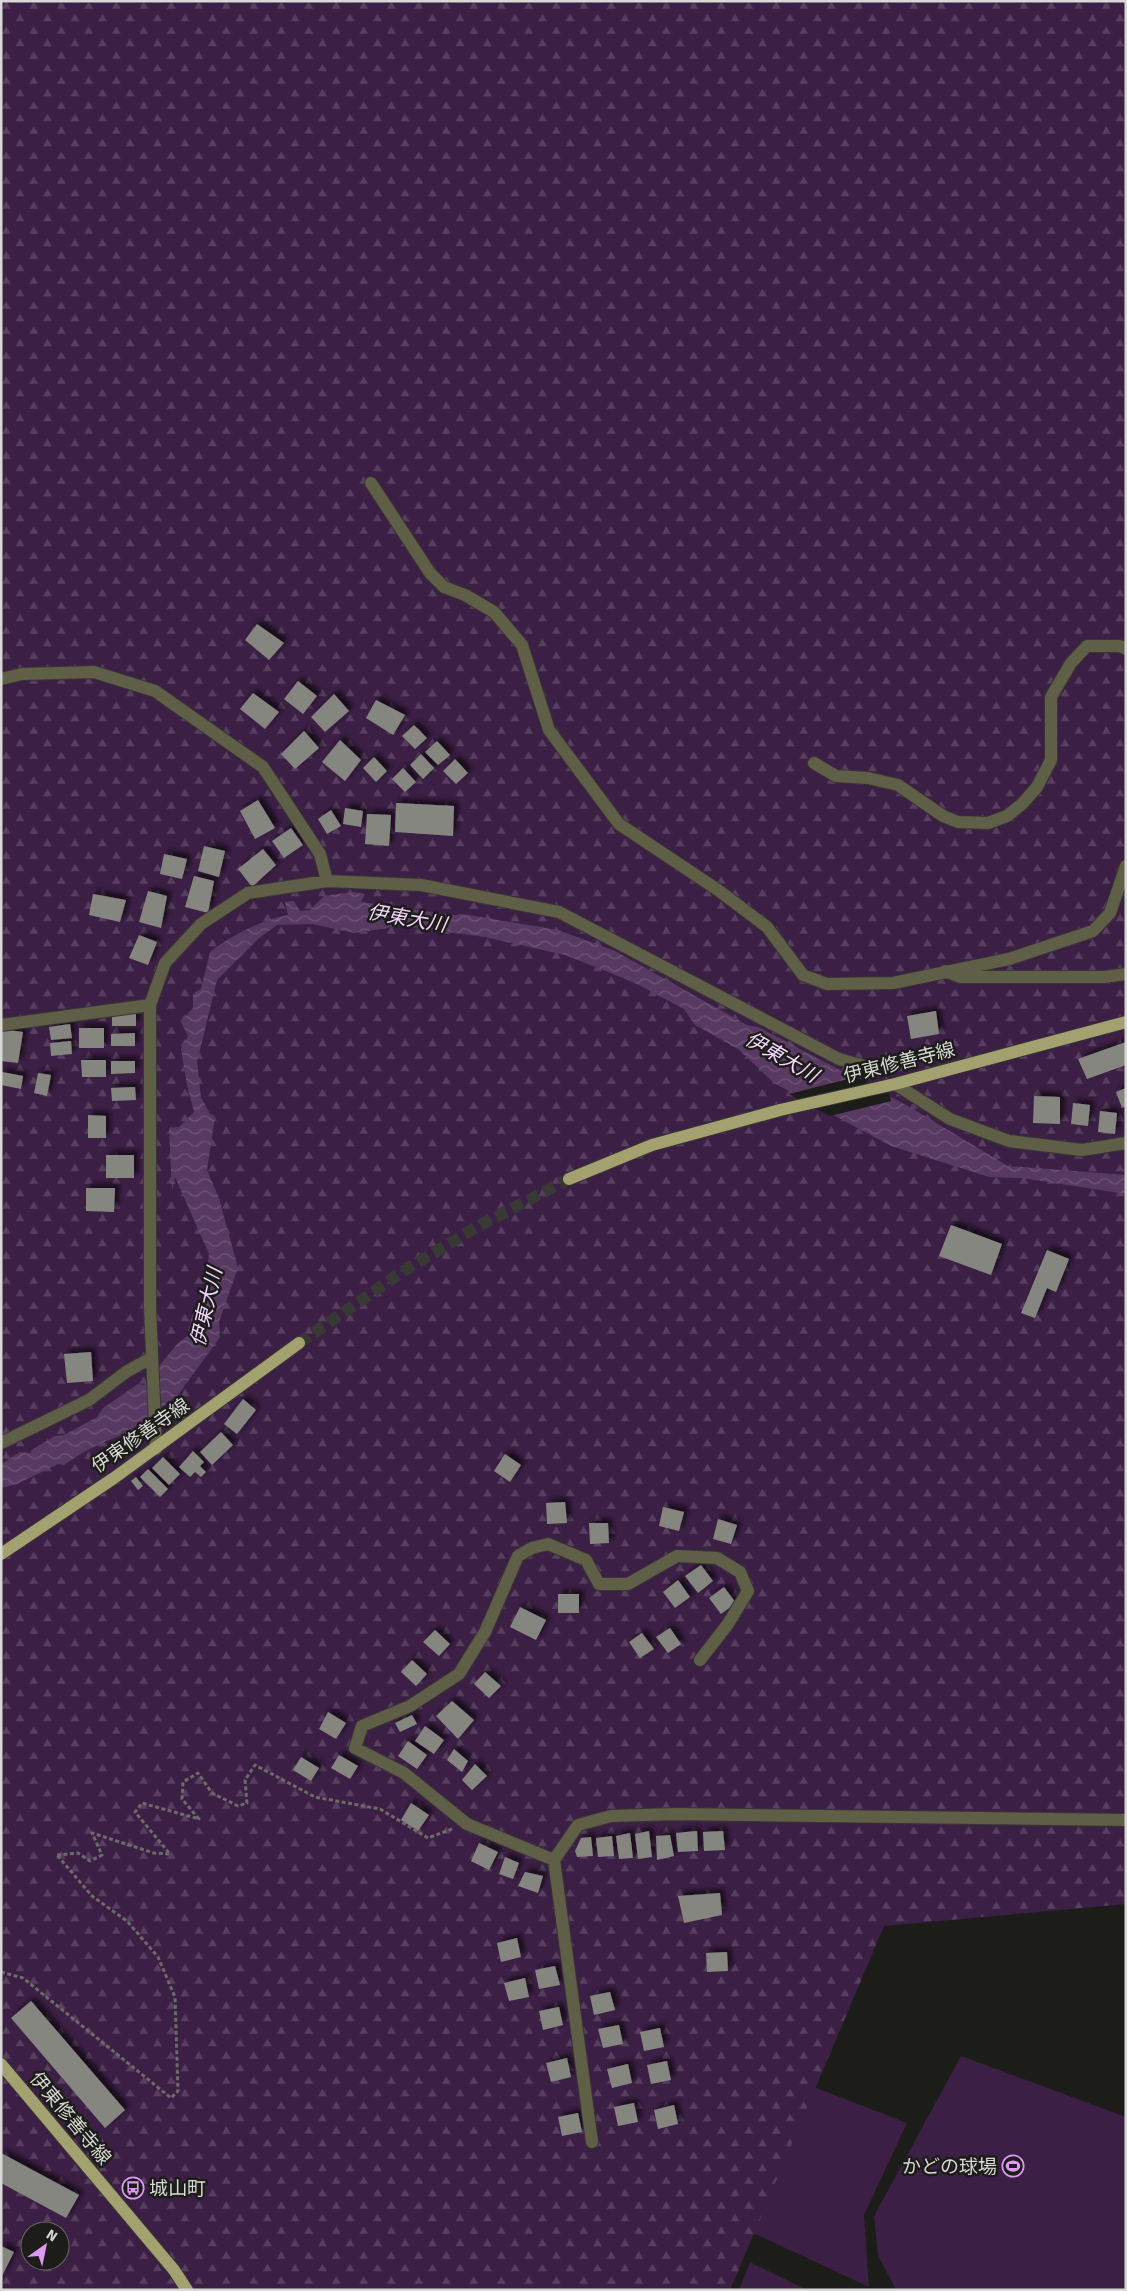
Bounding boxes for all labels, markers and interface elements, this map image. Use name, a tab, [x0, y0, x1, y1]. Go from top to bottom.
water label: 伊東大川	[365, 899, 450, 938]
water label: 伊東大川	[741, 1027, 824, 1089]
street label: 伊東修善寺線	[841, 1038, 957, 1088]
water label: 伊東大川	[185, 1263, 228, 1349]
street label: 伊東修善寺線	[87, 1393, 194, 1478]
street label: 伊東修善寺線	[24, 2067, 116, 2170]
sports icon: かどの球場	[1001, 2154, 1025, 2178]
place label: かどの球場	[902, 2155, 997, 2179]
bus stop icon: 城山町	[121, 2176, 145, 2200]
place label: 城山町	[149, 2177, 206, 2201]
north arrow	[20, 2221, 70, 2271]
text: N	[43, 2226, 61, 2245]

